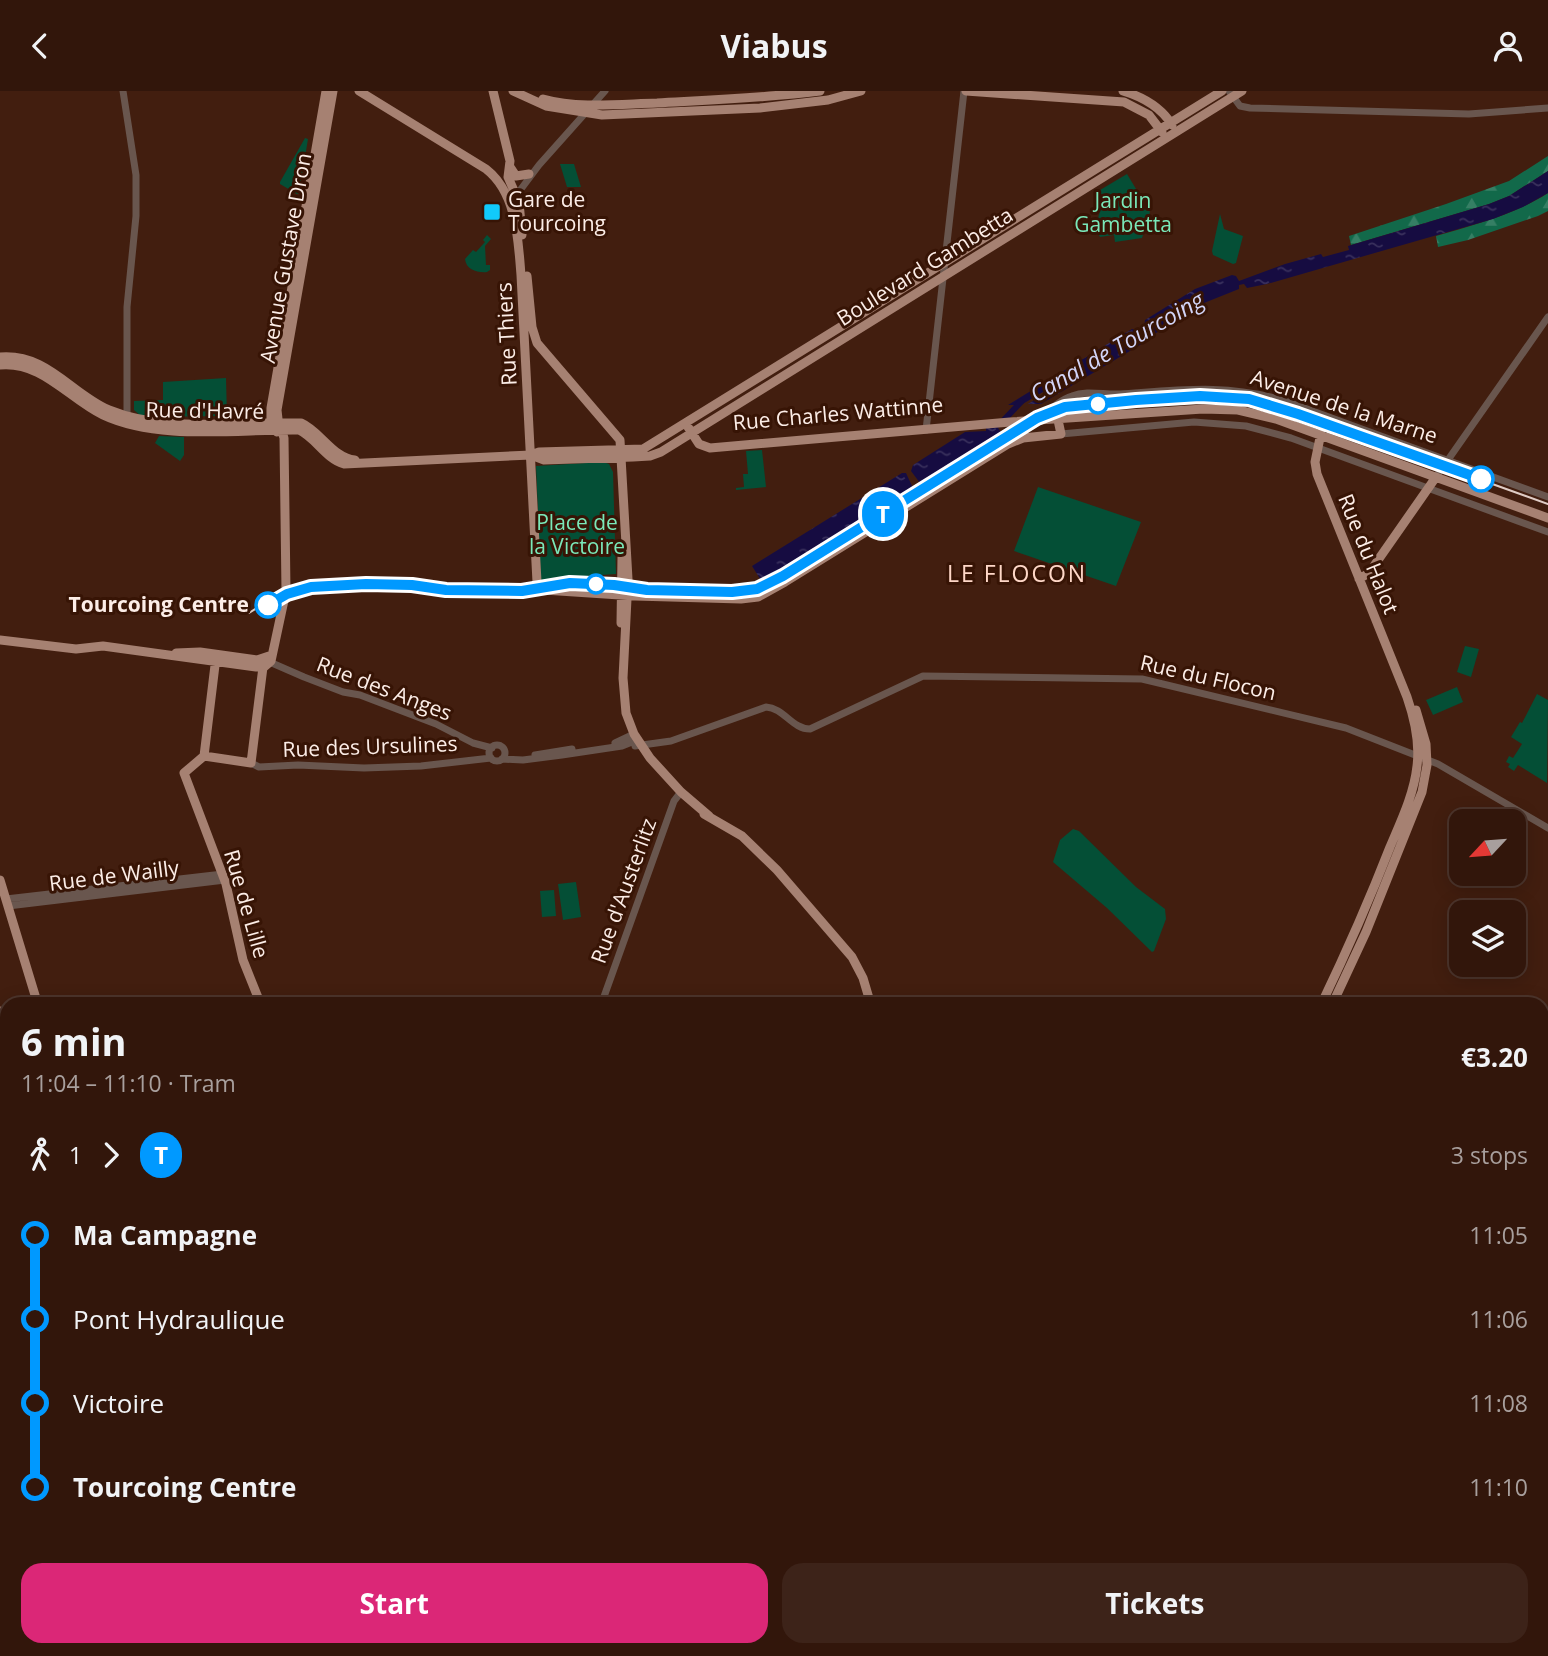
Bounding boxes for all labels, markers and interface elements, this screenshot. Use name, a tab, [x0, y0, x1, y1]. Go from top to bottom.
text: Viabus	[720, 24, 828, 67]
icon: back	[21, 27, 59, 65]
icon: person	[1489, 27, 1527, 65]
street label: Avenue Gustave Dron	[253, 151, 317, 365]
place label: Gare de Tourcoing	[508, 185, 606, 237]
park label: Jardin Gambetta	[1074, 186, 1172, 238]
street label: Boulevard Gambetta	[831, 201, 1018, 332]
marker: Gare de Tourcoing	[482, 202, 502, 222]
street label: Rue Thiers	[489, 282, 523, 386]
water label: Canal de Tourcoing	[1023, 283, 1210, 409]
street label: Avenue de la Marne	[1247, 363, 1441, 449]
street label: Rue Charles Wattinne	[732, 390, 944, 436]
unlabelled marker	[1088, 394, 1108, 414]
street label: Rue d'Havré	[146, 395, 265, 425]
unlabelled marker	[1468, 466, 1494, 492]
street label: Rue du Halot	[1332, 490, 1406, 618]
line badge: T	[860, 491, 906, 537]
text: T	[876, 497, 890, 530]
park label: Place de la Victoire	[529, 508, 625, 560]
district label: LE FLOCON	[947, 557, 1087, 589]
unlabelled marker	[586, 574, 606, 594]
place label: Tourcoing Centre	[69, 590, 249, 618]
marker: Tourcoing Centre	[255, 592, 281, 618]
street label: Rue du Flocon	[1138, 648, 1279, 706]
street label: Rue des Anges	[313, 649, 456, 727]
street label: Rue des Ursulines	[282, 729, 458, 763]
north arrow	[1449, 809, 1526, 885]
map controls	[1449, 809, 1526, 977]
street label: Rue d'Austerlitz	[584, 814, 662, 967]
street label: Rue de Lille	[218, 846, 276, 961]
street label: Rue de Wailly	[47, 853, 181, 897]
button: layers	[1449, 900, 1526, 977]
text: 6 min	[21, 1015, 126, 1067]
text: €3.20	[1461, 1039, 1528, 1075]
text: 11:04 – 11:10 · Tram	[21, 1067, 236, 1099]
icon: walk	[21, 1136, 59, 1174]
icon: forward	[92, 1136, 130, 1174]
text: T	[154, 1138, 168, 1171]
text: 1	[69, 1139, 82, 1171]
text: 3 stops	[1451, 1139, 1528, 1171]
text: Ma Campagne	[73, 1217, 257, 1253]
text: 11:05	[1469, 1219, 1528, 1251]
text: Pont Hydraulique	[73, 1301, 285, 1337]
text: 11:06	[1469, 1303, 1528, 1335]
text: Victoire	[73, 1385, 164, 1421]
text: 11:08	[1469, 1387, 1528, 1419]
text: Tourcoing Centre	[73, 1469, 296, 1505]
text: 11:10	[1469, 1471, 1528, 1503]
button: Start	[21, 1563, 768, 1643]
button: Tickets	[782, 1563, 1528, 1643]

